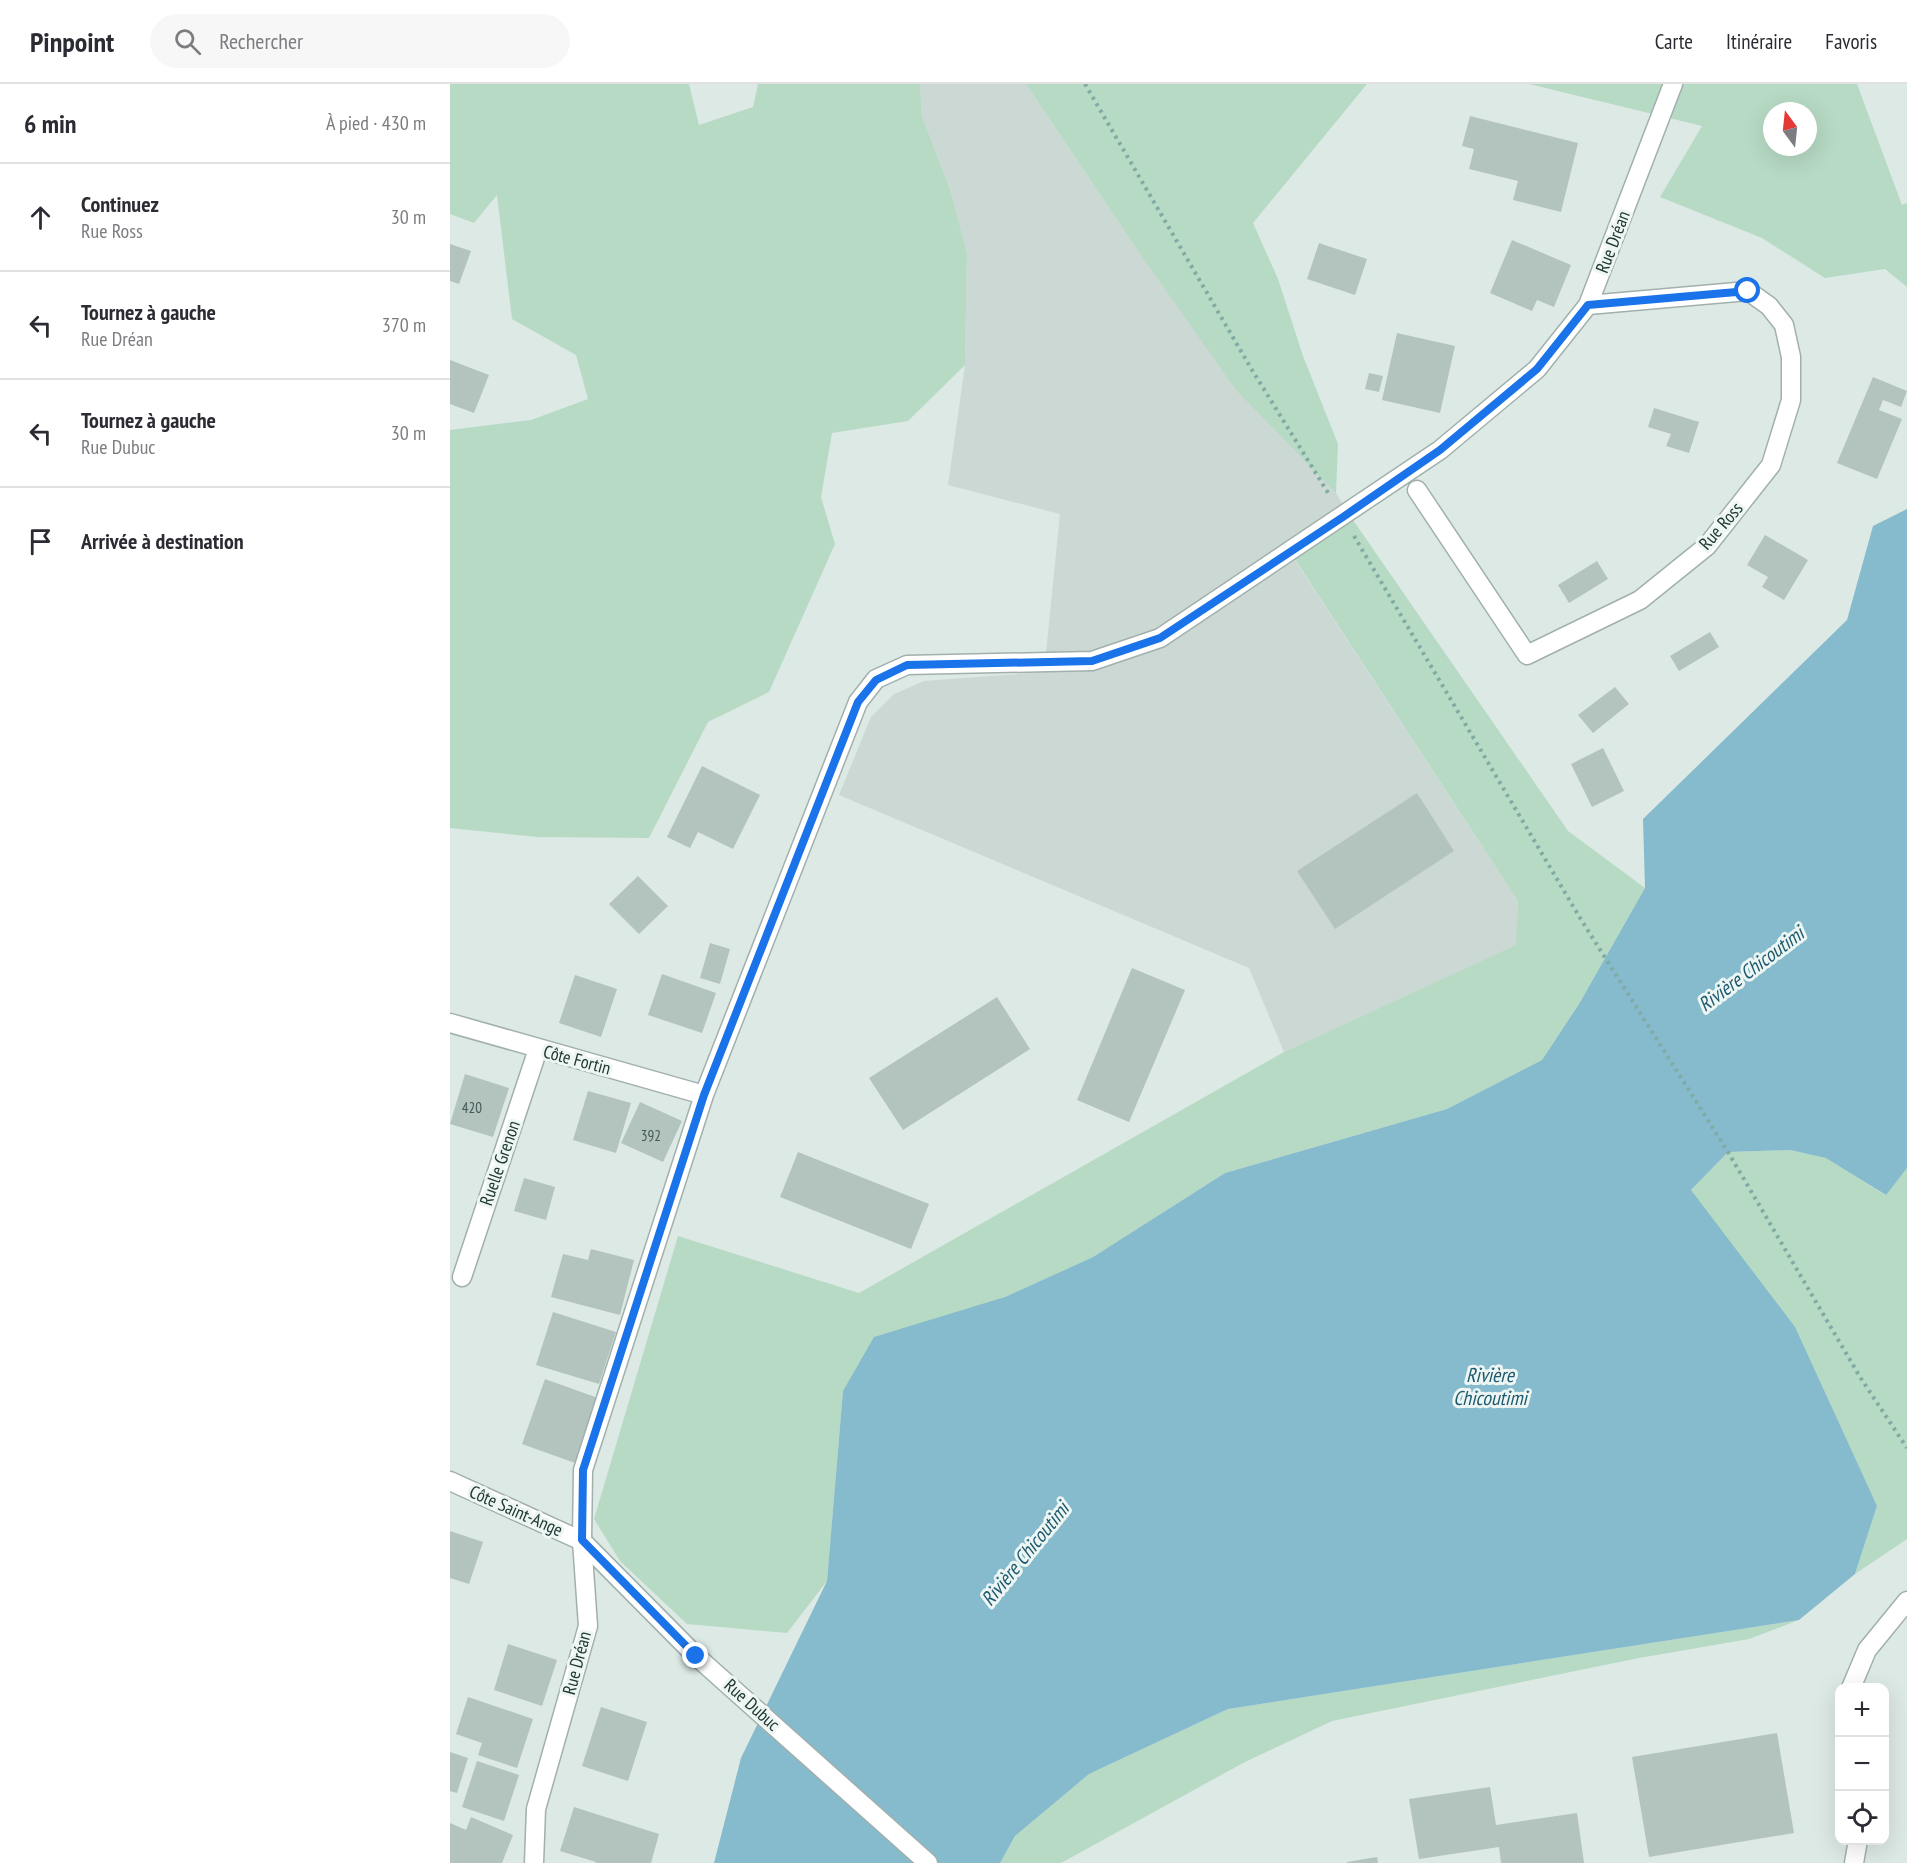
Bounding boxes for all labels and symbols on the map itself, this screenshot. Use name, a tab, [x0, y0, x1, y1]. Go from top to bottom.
north arrow	[1763, 102, 1817, 156]
street label: Rue Dréan	[1590, 208, 1635, 276]
route start	[1734, 277, 1760, 303]
street label: Rue Ross	[1694, 497, 1748, 554]
water label: Rivière Chicoutimi	[1693, 919, 1811, 1017]
street label: Côte Fortin	[541, 1039, 613, 1080]
house number: 420	[462, 1098, 482, 1117]
street label: Ruelle Grenon	[474, 1117, 525, 1208]
house number: 392	[641, 1126, 661, 1145]
water label: Rivière Chicoutimi	[1453, 1362, 1529, 1411]
street label: Côte Saint-Ange	[466, 1480, 566, 1541]
water label: Rivière Chicoutimi	[975, 1495, 1076, 1611]
street label: Rue Dréan	[557, 1629, 596, 1697]
route end	[682, 1642, 708, 1668]
street label: Rue Dubuc	[720, 1674, 785, 1736]

